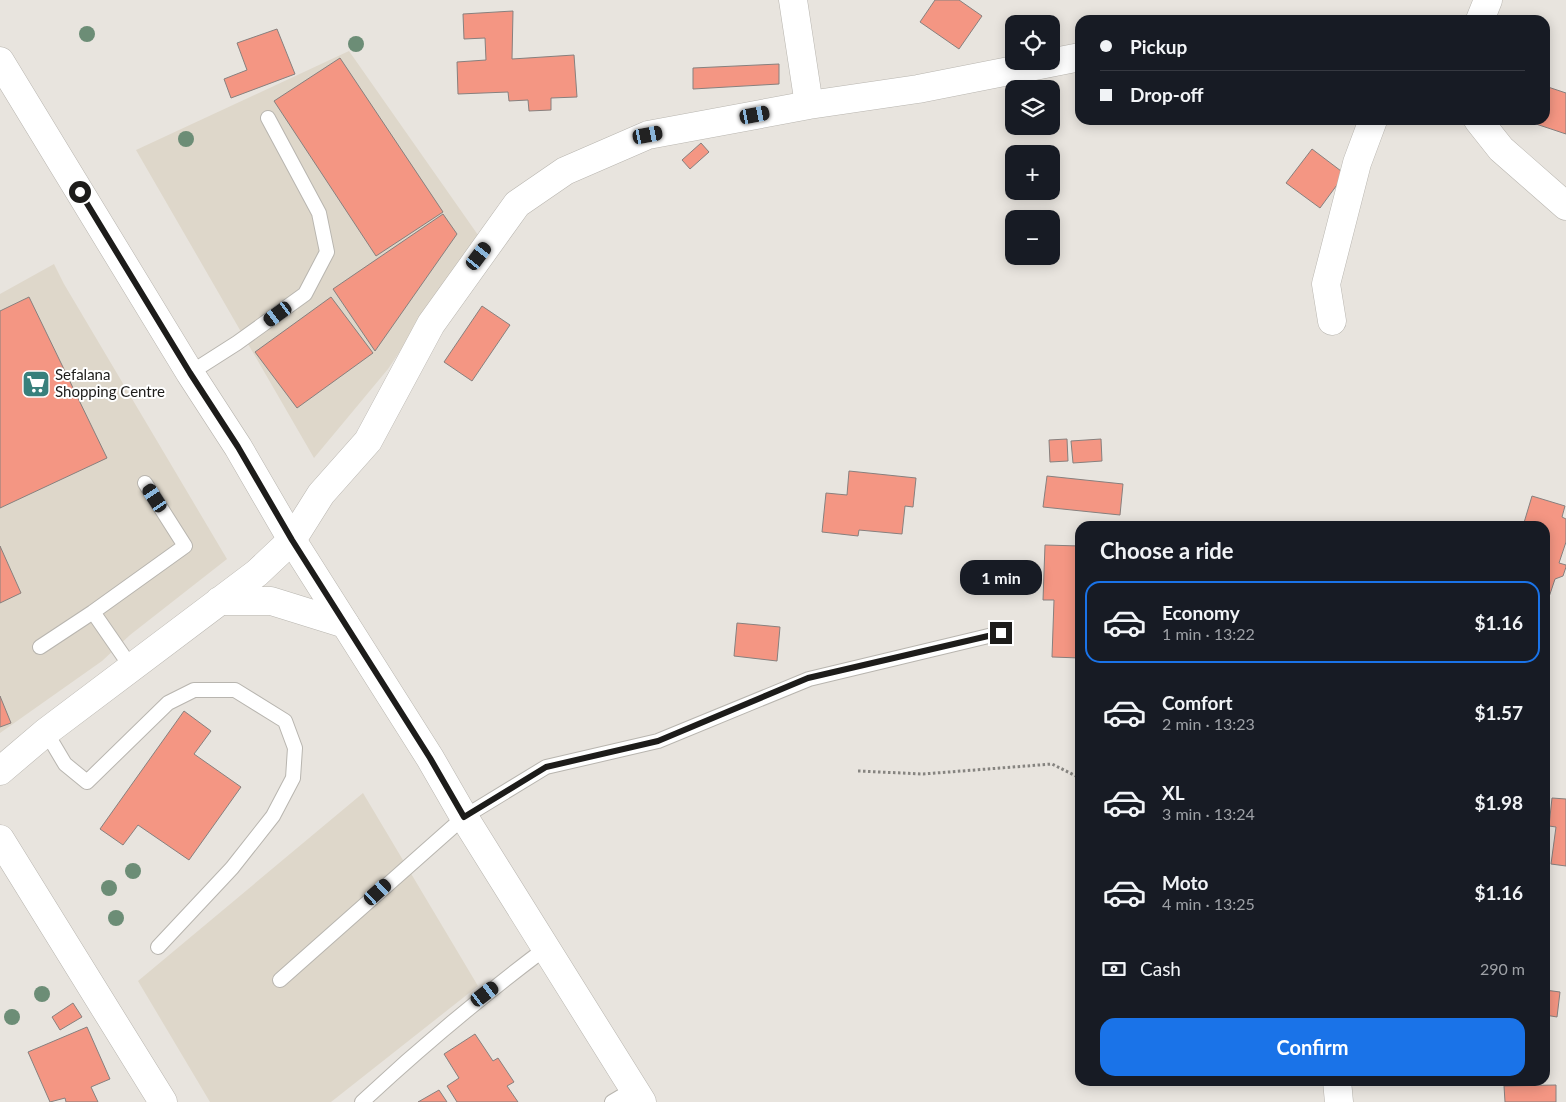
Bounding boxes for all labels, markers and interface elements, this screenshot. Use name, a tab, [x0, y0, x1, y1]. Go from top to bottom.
map controls	[1005, 15, 1060, 265]
button: locate	[1005, 15, 1060, 70]
text: Pickup	[1130, 35, 1187, 58]
button: layers	[1005, 80, 1060, 135]
text: Drop-off	[1130, 83, 1204, 106]
car	[738, 105, 771, 125]
car	[631, 125, 664, 145]
button: +	[1005, 145, 1060, 200]
route start	[69, 181, 91, 203]
button: −	[1005, 210, 1060, 265]
car	[463, 240, 494, 272]
car	[261, 299, 294, 329]
place label: Sefalana Shopping Centre	[55, 365, 165, 400]
supermarket icon: Sefalana Shopping Centre	[21, 369, 51, 399]
car	[140, 481, 169, 515]
text: Choose a ride	[1100, 537, 1234, 564]
callout: 1 min	[960, 560, 1042, 596]
text: 1 min	[981, 568, 1021, 587]
icon: car	[1102, 600, 1147, 645]
text: Economy	[1162, 601, 1240, 624]
text: $1.16	[1474, 611, 1523, 634]
route end	[990, 622, 1012, 644]
text: 1 min · 13:22	[1162, 624, 1255, 643]
icon: car	[1102, 690, 1147, 735]
text: Comfort	[1162, 691, 1233, 714]
text: $1.57	[1474, 701, 1523, 724]
text: 2 min · 13:23	[1162, 714, 1255, 733]
icon: car	[1102, 780, 1147, 825]
text: XL	[1162, 781, 1185, 804]
text: $1.98	[1474, 791, 1523, 814]
text: 3 min · 13:24	[1162, 804, 1255, 823]
icon: car	[1102, 870, 1147, 915]
text: Moto	[1162, 871, 1208, 894]
car	[361, 876, 394, 908]
text: $1.16	[1474, 881, 1523, 904]
text: 4 min · 13:25	[1162, 894, 1255, 913]
icon: cash	[1100, 955, 1128, 983]
text: Cash	[1140, 957, 1181, 980]
text: 290 m	[1480, 959, 1525, 978]
car	[468, 979, 501, 1009]
button: Confirm	[1100, 1018, 1525, 1076]

